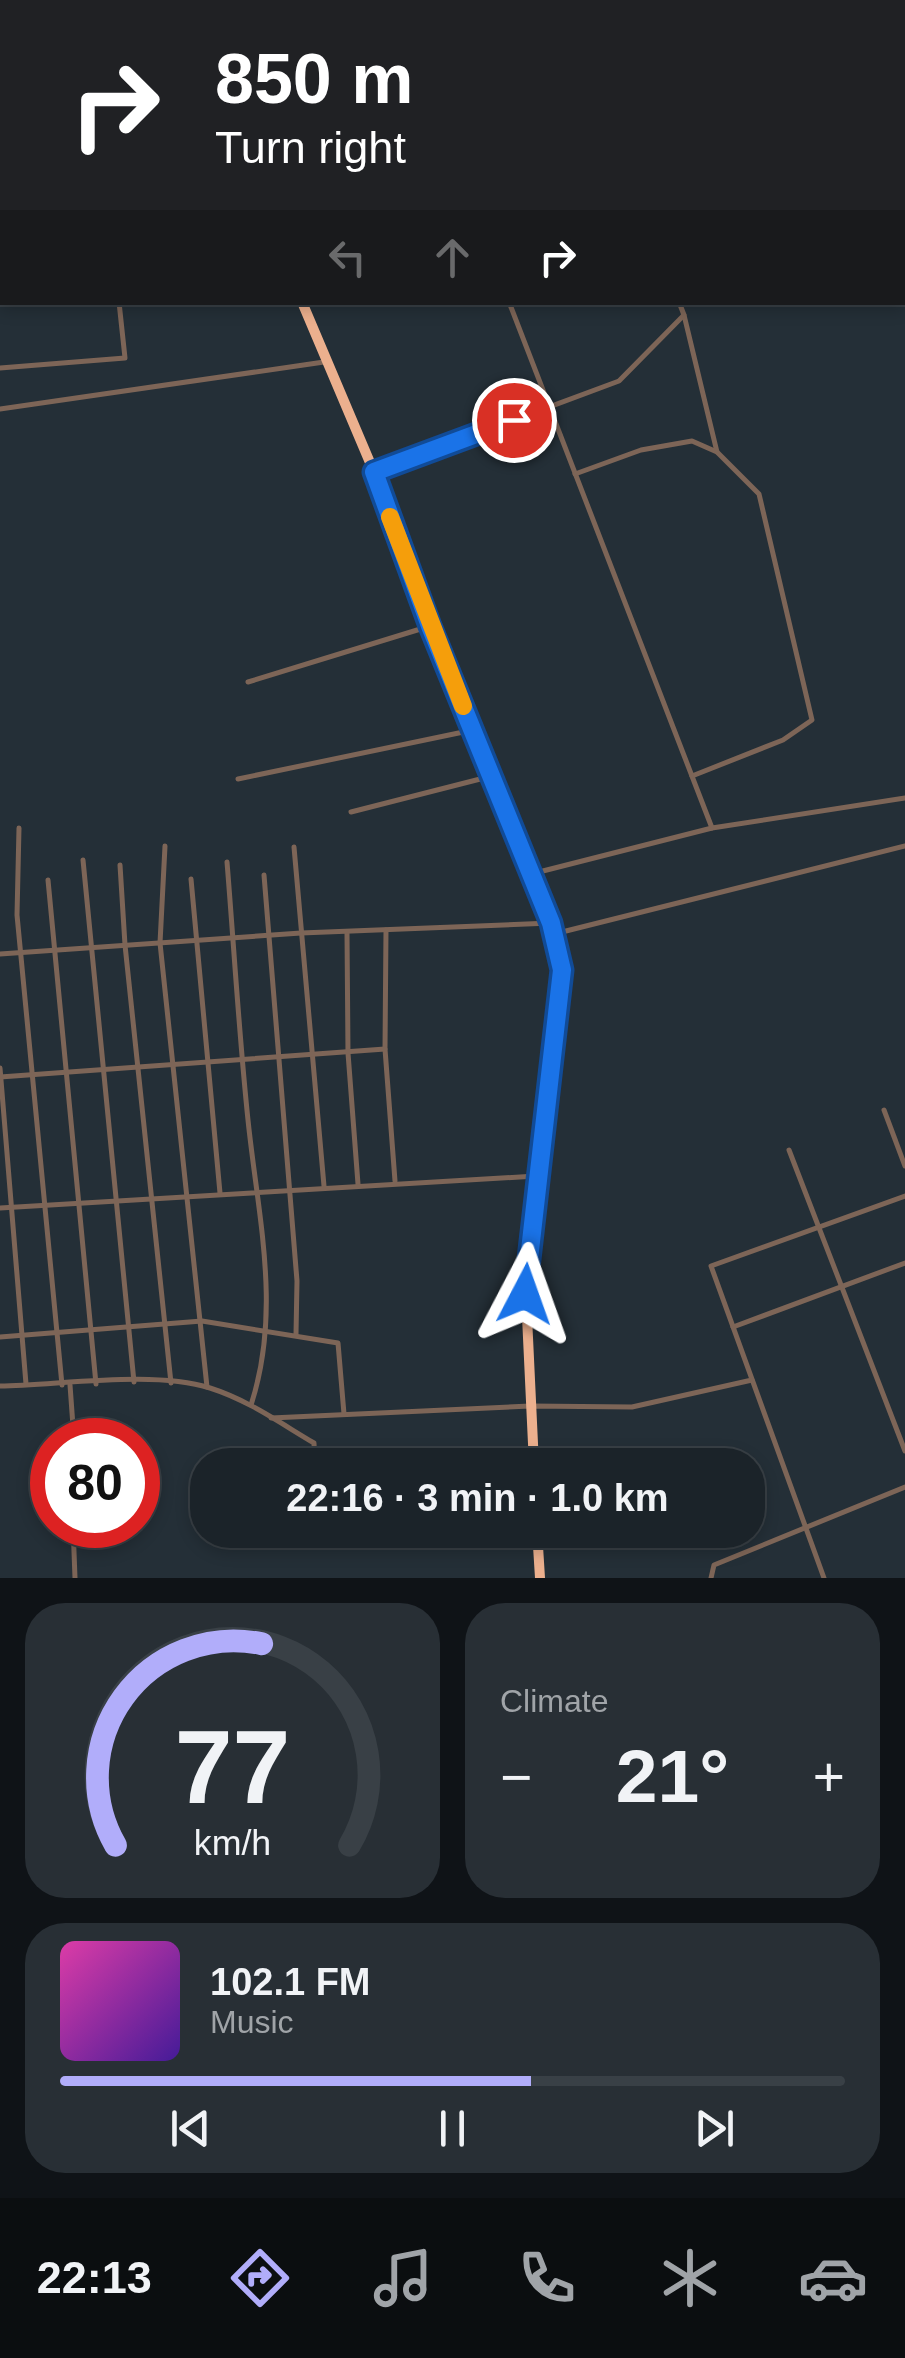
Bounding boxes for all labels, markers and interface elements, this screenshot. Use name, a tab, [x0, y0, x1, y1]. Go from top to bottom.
icon: right	[50, 40, 180, 170]
text: 850 m	[215, 40, 413, 118]
text: Turn right	[215, 122, 406, 173]
icon: left	[320, 230, 375, 285]
icon: ahead	[425, 230, 480, 285]
icon: right	[530, 230, 585, 285]
pin	[472, 378, 557, 463]
icon: arrive	[487, 393, 542, 448]
position arrow	[473, 1242, 577, 1346]
speed limit sign: 80	[30, 1418, 160, 1548]
text: 22:16 · 3 min · 1.0 km	[286, 1477, 669, 1519]
text: Climate	[500, 1683, 608, 1719]
text: 77	[175, 1709, 290, 1825]
text: 21°	[616, 1734, 729, 1818]
text: −	[500, 1746, 532, 1808]
text: +	[813, 1746, 845, 1808]
text: km/h	[194, 1823, 271, 1863]
text: 102.1 FM	[210, 1961, 371, 2003]
text: Music	[210, 2004, 294, 2040]
icon: previous	[163, 2101, 218, 2156]
icon: pause	[425, 2101, 480, 2156]
icon: next	[687, 2101, 742, 2156]
icon: directions	[225, 2243, 295, 2313]
icon: music	[368, 2243, 438, 2313]
icon: phone	[512, 2243, 582, 2313]
icon: climate	[655, 2243, 725, 2313]
icon: car	[798, 2243, 868, 2313]
text: 22:13	[37, 2252, 152, 2303]

